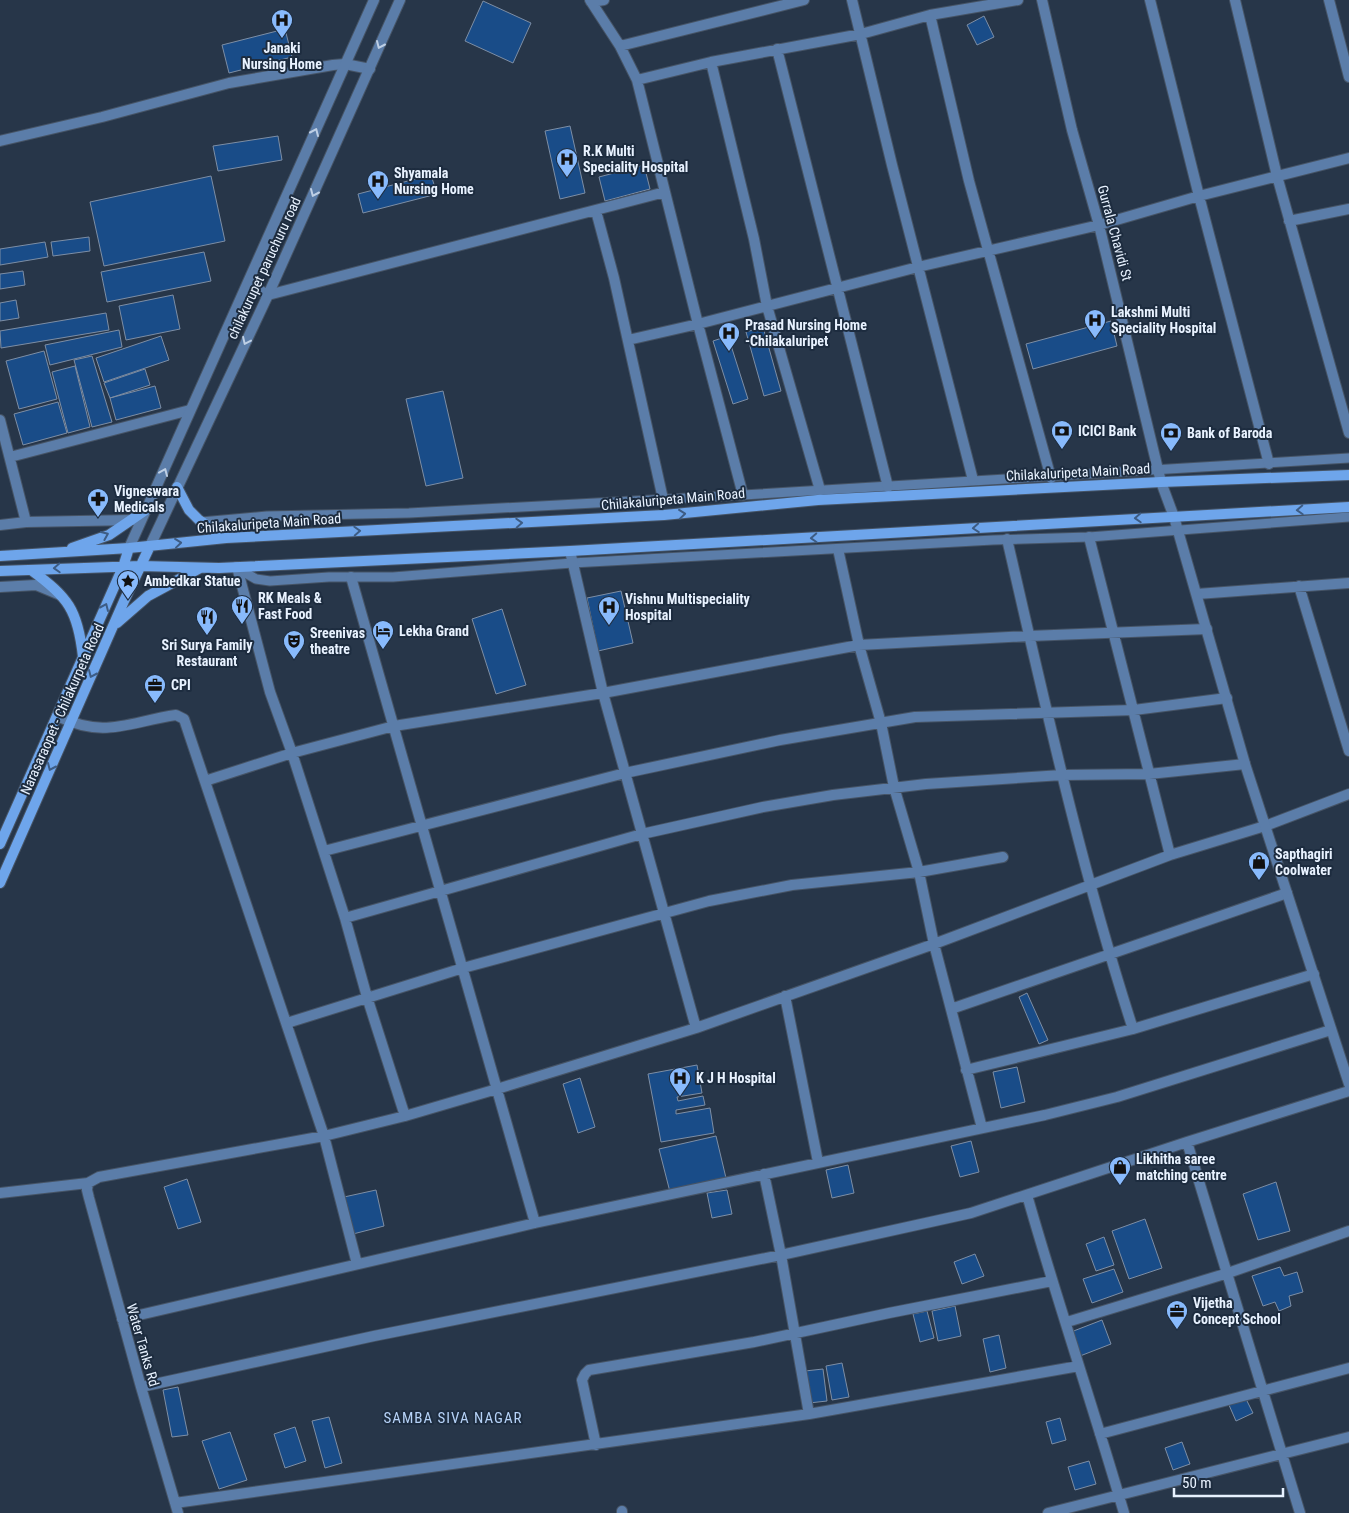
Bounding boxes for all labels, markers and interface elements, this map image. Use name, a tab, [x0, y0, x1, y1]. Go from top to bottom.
hospital icon: Janaki Nursing Home	[270, 8, 294, 39]
place label: Janaki Nursing Home	[242, 40, 322, 72]
one-way arrow	[376, 40, 387, 49]
one-way arrow	[309, 128, 320, 137]
place label: R.K Multi Speciality Hospital	[583, 143, 688, 175]
hospital icon: R.K Multi Speciality Hospital	[555, 147, 579, 178]
place label: Shyamala Nursing Home	[394, 165, 474, 197]
hospital icon: Shyamala Nursing Home	[366, 169, 390, 200]
street label: Gurrala Chavidi St	[1095, 183, 1135, 283]
one-way arrow	[309, 188, 320, 197]
street label: chilakurupet paruchuru road	[224, 194, 304, 342]
place label: Lakshmi Multi Speciality Hospital	[1111, 304, 1216, 336]
hospital icon: Lakshmi Multi Speciality Hospital	[1083, 308, 1107, 339]
place label: Prasad Nursing Home -Chilakaluripet	[745, 317, 867, 349]
hospital icon: Prasad Nursing Home -Chilakaluripet	[717, 321, 741, 352]
one-way arrow	[242, 336, 252, 345]
bank icon: ICICI Bank	[1050, 419, 1074, 450]
bank icon: Bank of Baroda	[1159, 421, 1183, 452]
place label: ICICI Bank	[1078, 423, 1137, 439]
place label: Bank of Baroda	[1187, 425, 1273, 441]
street label: Chilakaluripeta Main Road	[1005, 460, 1151, 484]
one-way arrow	[157, 468, 168, 477]
place label: Vigneswara Medicals	[114, 483, 179, 515]
street label: Chilakaluripeta Main Road	[600, 485, 746, 513]
pharmacy icon: Vigneswara Medicals	[86, 487, 110, 518]
one-way arrow	[1296, 504, 1304, 515]
one-way arrow	[678, 509, 686, 520]
street label: Chilakaluripeta Main Road	[196, 510, 342, 536]
one-way arrow	[1134, 513, 1142, 524]
one-way arrow	[516, 517, 524, 528]
one-way arrow	[972, 523, 980, 534]
one-way arrow	[353, 526, 361, 537]
one-way arrow	[100, 531, 109, 542]
one-way arrow	[809, 533, 817, 544]
one-way arrow	[174, 538, 182, 549]
one-way arrow	[53, 563, 61, 574]
place icon: Ambedkar Statue	[116, 569, 140, 600]
place label: Ambedkar Statue	[144, 573, 241, 589]
place label: RK Meals & Fast Food	[258, 590, 322, 622]
place label: Vishnu Multispeciality Hospital	[625, 591, 751, 623]
restaurant icon: RK Meals & Fast Food	[230, 594, 254, 625]
hospital icon: Vishnu Multispeciality Hospital	[597, 595, 621, 626]
one-way arrow	[99, 603, 110, 612]
restaurant icon: Sri Surya Family Restaurant	[195, 605, 219, 636]
hotel icon: Lekha Grand	[371, 619, 395, 650]
street label: Narasaraopet - Chilakurpeta Road	[17, 621, 107, 797]
place label: Lekha Grand	[399, 623, 469, 639]
place label: Sreenivas theatre	[310, 625, 365, 657]
theatre icon: Sreenivas theatre	[282, 629, 306, 660]
place label: Sri Surya Family Restaurant	[162, 637, 253, 669]
one-way arrow	[88, 669, 99, 678]
office icon: CPI	[143, 673, 167, 704]
place label: CPI	[171, 677, 191, 693]
one-way arrow	[47, 762, 58, 771]
place label: Sapthagiri Coolwater	[1275, 846, 1333, 878]
shop icon: Sapthagiri Coolwater	[1247, 850, 1271, 881]
hospital icon: K J H Hospital	[668, 1066, 692, 1097]
place label: K J H Hospital	[696, 1070, 776, 1086]
place label: Likhitha saree matching centre	[1136, 1151, 1227, 1183]
shop icon: Likhitha saree matching centre	[1108, 1155, 1132, 1186]
place label: Vijetha Concept School	[1193, 1295, 1281, 1327]
office icon: Vijetha Concept School	[1165, 1299, 1189, 1330]
street label: Water Tanks Rd	[124, 1302, 162, 1388]
district label: SAMBA SIVA NAGAR	[384, 1409, 523, 1427]
scale bar	[1174, 1466, 1283, 1498]
text: 50 m	[1182, 1474, 1212, 1492]

